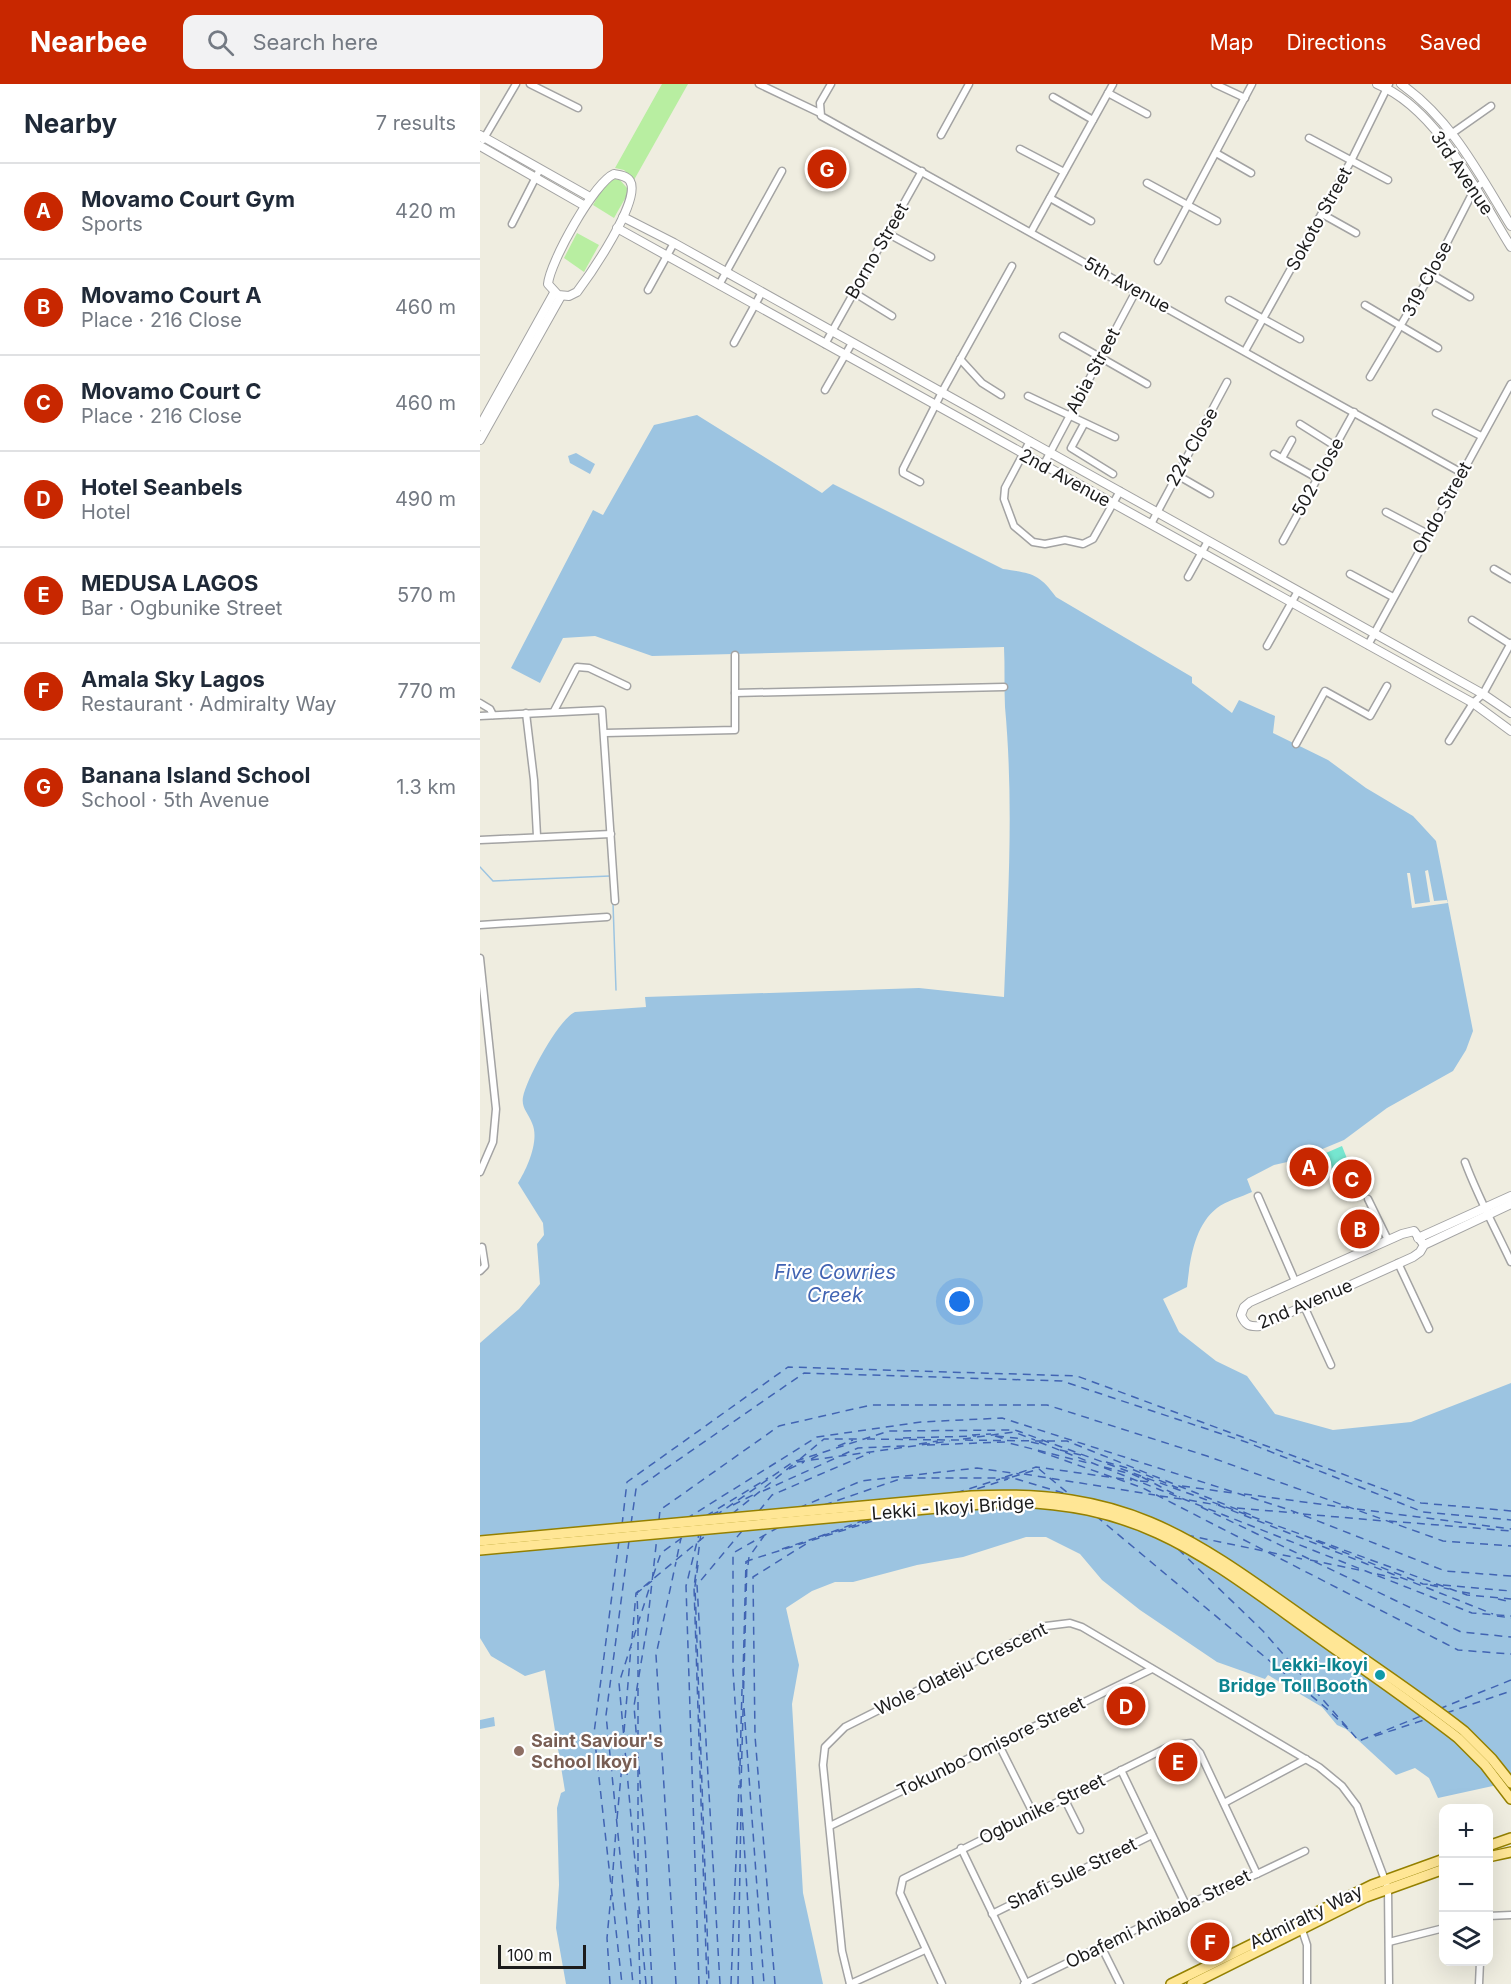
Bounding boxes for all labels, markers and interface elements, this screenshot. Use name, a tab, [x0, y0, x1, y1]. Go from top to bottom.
search box	[183, 15, 603, 69]
text: Nearbee	[30, 25, 147, 59]
icon: search	[204, 26, 237, 59]
text: Search here	[252, 29, 378, 55]
text: Map	[1210, 30, 1253, 55]
text: Directions	[1286, 30, 1387, 55]
text: Saved	[1420, 30, 1481, 55]
text: Nearby	[24, 108, 117, 139]
text: 7 results	[376, 111, 456, 135]
street label: 3rd Avenue	[1427, 127, 1498, 219]
pin: G	[808, 146, 846, 191]
street label: Sokoto Street	[1282, 163, 1356, 274]
text: Movamo Court Gym	[81, 186, 295, 212]
text: A	[36, 199, 51, 223]
text: 420 m	[395, 199, 456, 223]
street label: Borno Street	[841, 199, 912, 302]
text: Sports	[81, 212, 143, 236]
street label: 319 Close	[1397, 237, 1456, 320]
street label: 5th Avenue	[1080, 252, 1174, 317]
text: Movamo Court A	[81, 282, 262, 308]
text: B	[37, 295, 50, 319]
text: 460 m	[395, 295, 456, 319]
text: Place · 216 Close	[81, 308, 242, 332]
street label: Abia Street	[1061, 324, 1124, 417]
text: Movamo Court C	[81, 378, 262, 404]
text: C	[36, 391, 51, 415]
text: 460 m	[395, 391, 456, 415]
text: Place · 216 Close	[81, 404, 242, 428]
street label: 224 Close	[1161, 404, 1222, 490]
street label: 502 Close	[1287, 434, 1348, 520]
street label: 2nd Avenue	[1016, 444, 1114, 511]
street label: Ondo Street	[1408, 458, 1476, 557]
text: Hotel Seanbels	[81, 474, 243, 500]
text: D	[36, 487, 51, 511]
text: 490 m	[395, 487, 456, 511]
text: Hotel	[81, 500, 131, 524]
text: MEDUSA LAGOS	[81, 570, 258, 596]
text: E	[37, 583, 50, 607]
text: 570 m	[397, 583, 456, 607]
text: Bar · Ogbunike Street	[81, 596, 282, 620]
text: Amala Sky Lagos	[81, 666, 265, 692]
text: F	[38, 679, 49, 703]
text: 770 m	[398, 679, 456, 703]
text: Restaurant · Admiralty Way	[81, 692, 337, 716]
text: Banana Island School	[81, 762, 310, 788]
text: G	[36, 775, 51, 799]
text: 1.3 km	[396, 775, 456, 799]
text: School · 5th Avenue	[81, 788, 269, 812]
pin: A	[1290, 1144, 1328, 1190]
pin: C	[1332, 1156, 1372, 1202]
pin: B	[1340, 1206, 1380, 1252]
water label: Five Cowries Creek	[774, 1260, 896, 1307]
street label: 2nd Avenue	[1254, 1274, 1355, 1333]
your location	[945, 1287, 974, 1316]
street label: Lekki - Ikoyi Bridge	[871, 1491, 1035, 1524]
street label: Wole Olateju Crescent	[871, 1618, 1050, 1719]
place label: Lekki-Ikoyi Bridge Toll Booth	[1219, 1654, 1368, 1696]
marker: Lekki-Ikoyi Bridge Toll Booth	[1373, 1668, 1387, 1682]
pin: D	[1106, 1684, 1146, 1728]
street label: Tokunbo Omisore Street	[894, 1692, 1088, 1801]
place label: Saint Saviour's School Ikoyi	[531, 1730, 663, 1772]
pin: E	[1158, 1740, 1198, 1784]
marker: Saint Saviour's School Ikoyi	[512, 1744, 526, 1758]
street label: Ogbunike Street	[975, 1769, 1108, 1848]
map controls	[1439, 1804, 1493, 1966]
button: +	[1439, 1804, 1493, 1858]
street label: Shafi Sule Street	[1004, 1833, 1140, 1914]
button: −	[1439, 1858, 1493, 1912]
street label: Obafemi Anibaba Street	[1062, 1865, 1254, 1972]
street label: Admiralty Way	[1246, 1880, 1366, 1953]
button: layers	[1439, 1912, 1493, 1966]
pin: F	[1190, 1920, 1230, 1964]
scale bar	[498, 1942, 586, 1970]
text: 100 m	[507, 1945, 552, 1965]

